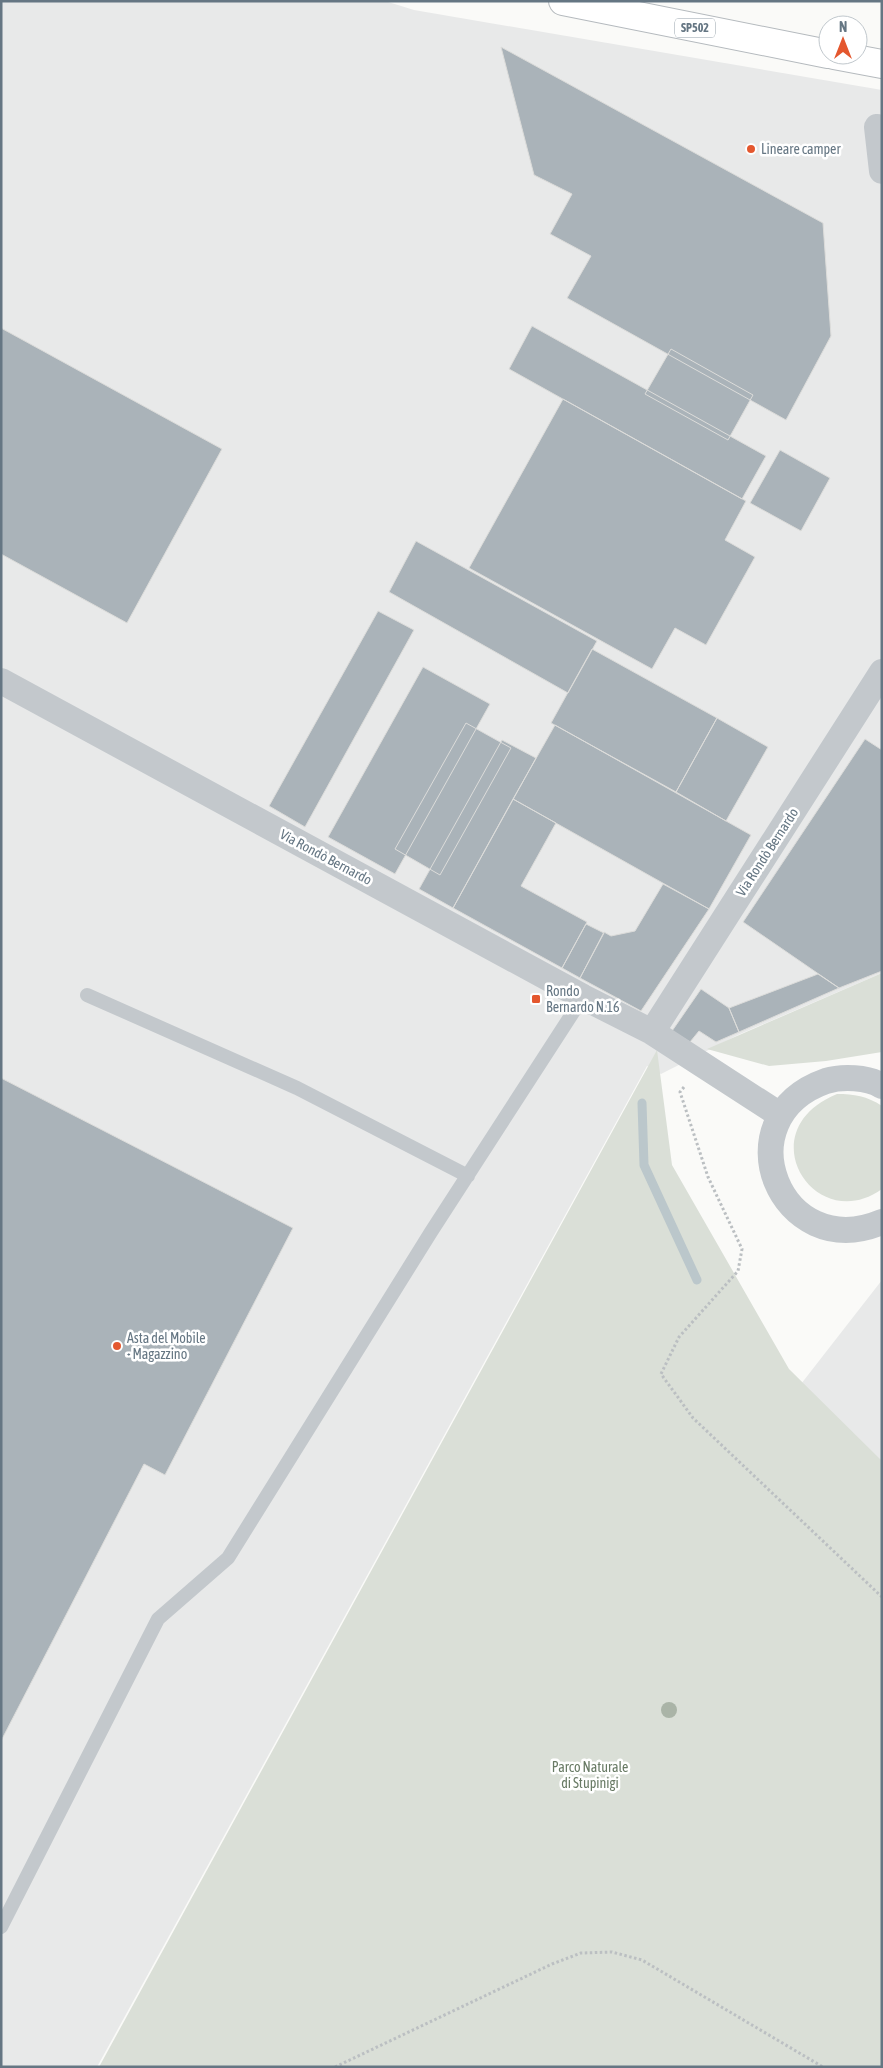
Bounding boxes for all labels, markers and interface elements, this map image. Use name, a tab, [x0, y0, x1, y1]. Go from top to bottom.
north arrow	[818, 15, 868, 65]
road number: SP502	[675, 18, 715, 38]
text: N	[839, 19, 847, 35]
place label: Lineare camper	[761, 141, 841, 157]
marker: Lineare camper	[745, 143, 757, 155]
street label: Via Rondò Bernardo	[733, 805, 801, 899]
street label: Via Rondò Bernardo	[277, 826, 375, 888]
place label: Rondo Bernardo N.16	[546, 983, 620, 1015]
marker: Rondo Bernardo N.16	[530, 993, 542, 1005]
place label: Asta del Mobile - Magazzino	[127, 1330, 206, 1362]
marker: Asta del Mobile - Magazzino	[111, 1340, 123, 1352]
park label: Parco Naturale di Stupinigi	[552, 1759, 628, 1791]

